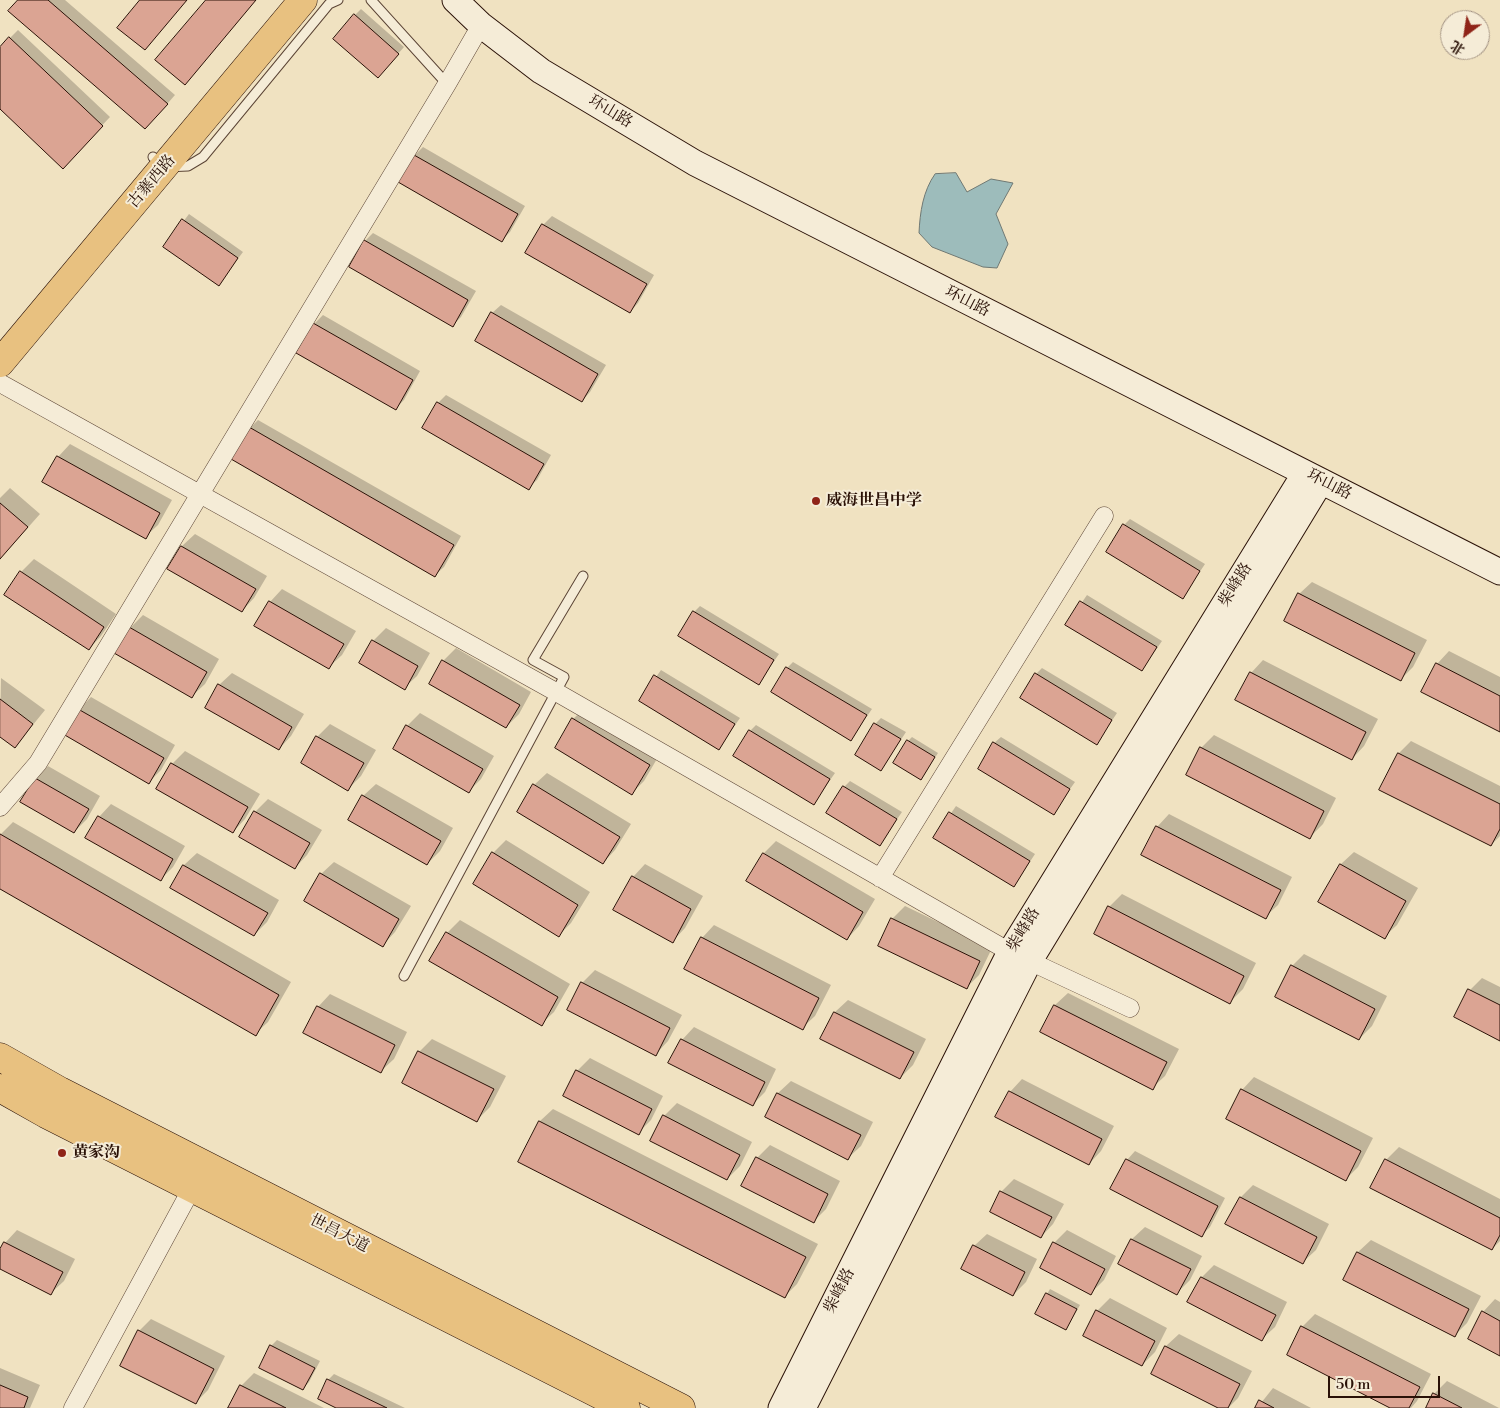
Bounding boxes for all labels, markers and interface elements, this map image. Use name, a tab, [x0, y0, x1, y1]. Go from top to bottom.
north arrow	[1440, 10, 1490, 60]
text: 北	[1447, 36, 1468, 58]
street label: 环山路	[584, 91, 636, 133]
street label: 古寨西路	[124, 151, 180, 213]
street label: 环山路	[941, 283, 993, 321]
street label: 环山路	[1303, 466, 1355, 504]
place label: 威海世昌中学	[826, 491, 922, 511]
marker: 威海世昌中学	[810, 495, 822, 507]
street label: 柴峰路	[1215, 560, 1257, 610]
street label: 柴峰路	[1003, 904, 1045, 956]
place label: 黄家沟	[72, 1143, 120, 1163]
marker: 黄家沟	[56, 1147, 68, 1159]
street label: 世昌大道	[306, 1211, 372, 1257]
street label: 柴峰路	[821, 1265, 859, 1317]
scale bar	[1330, 1366, 1442, 1398]
text: 50 m	[1336, 1375, 1370, 1394]

